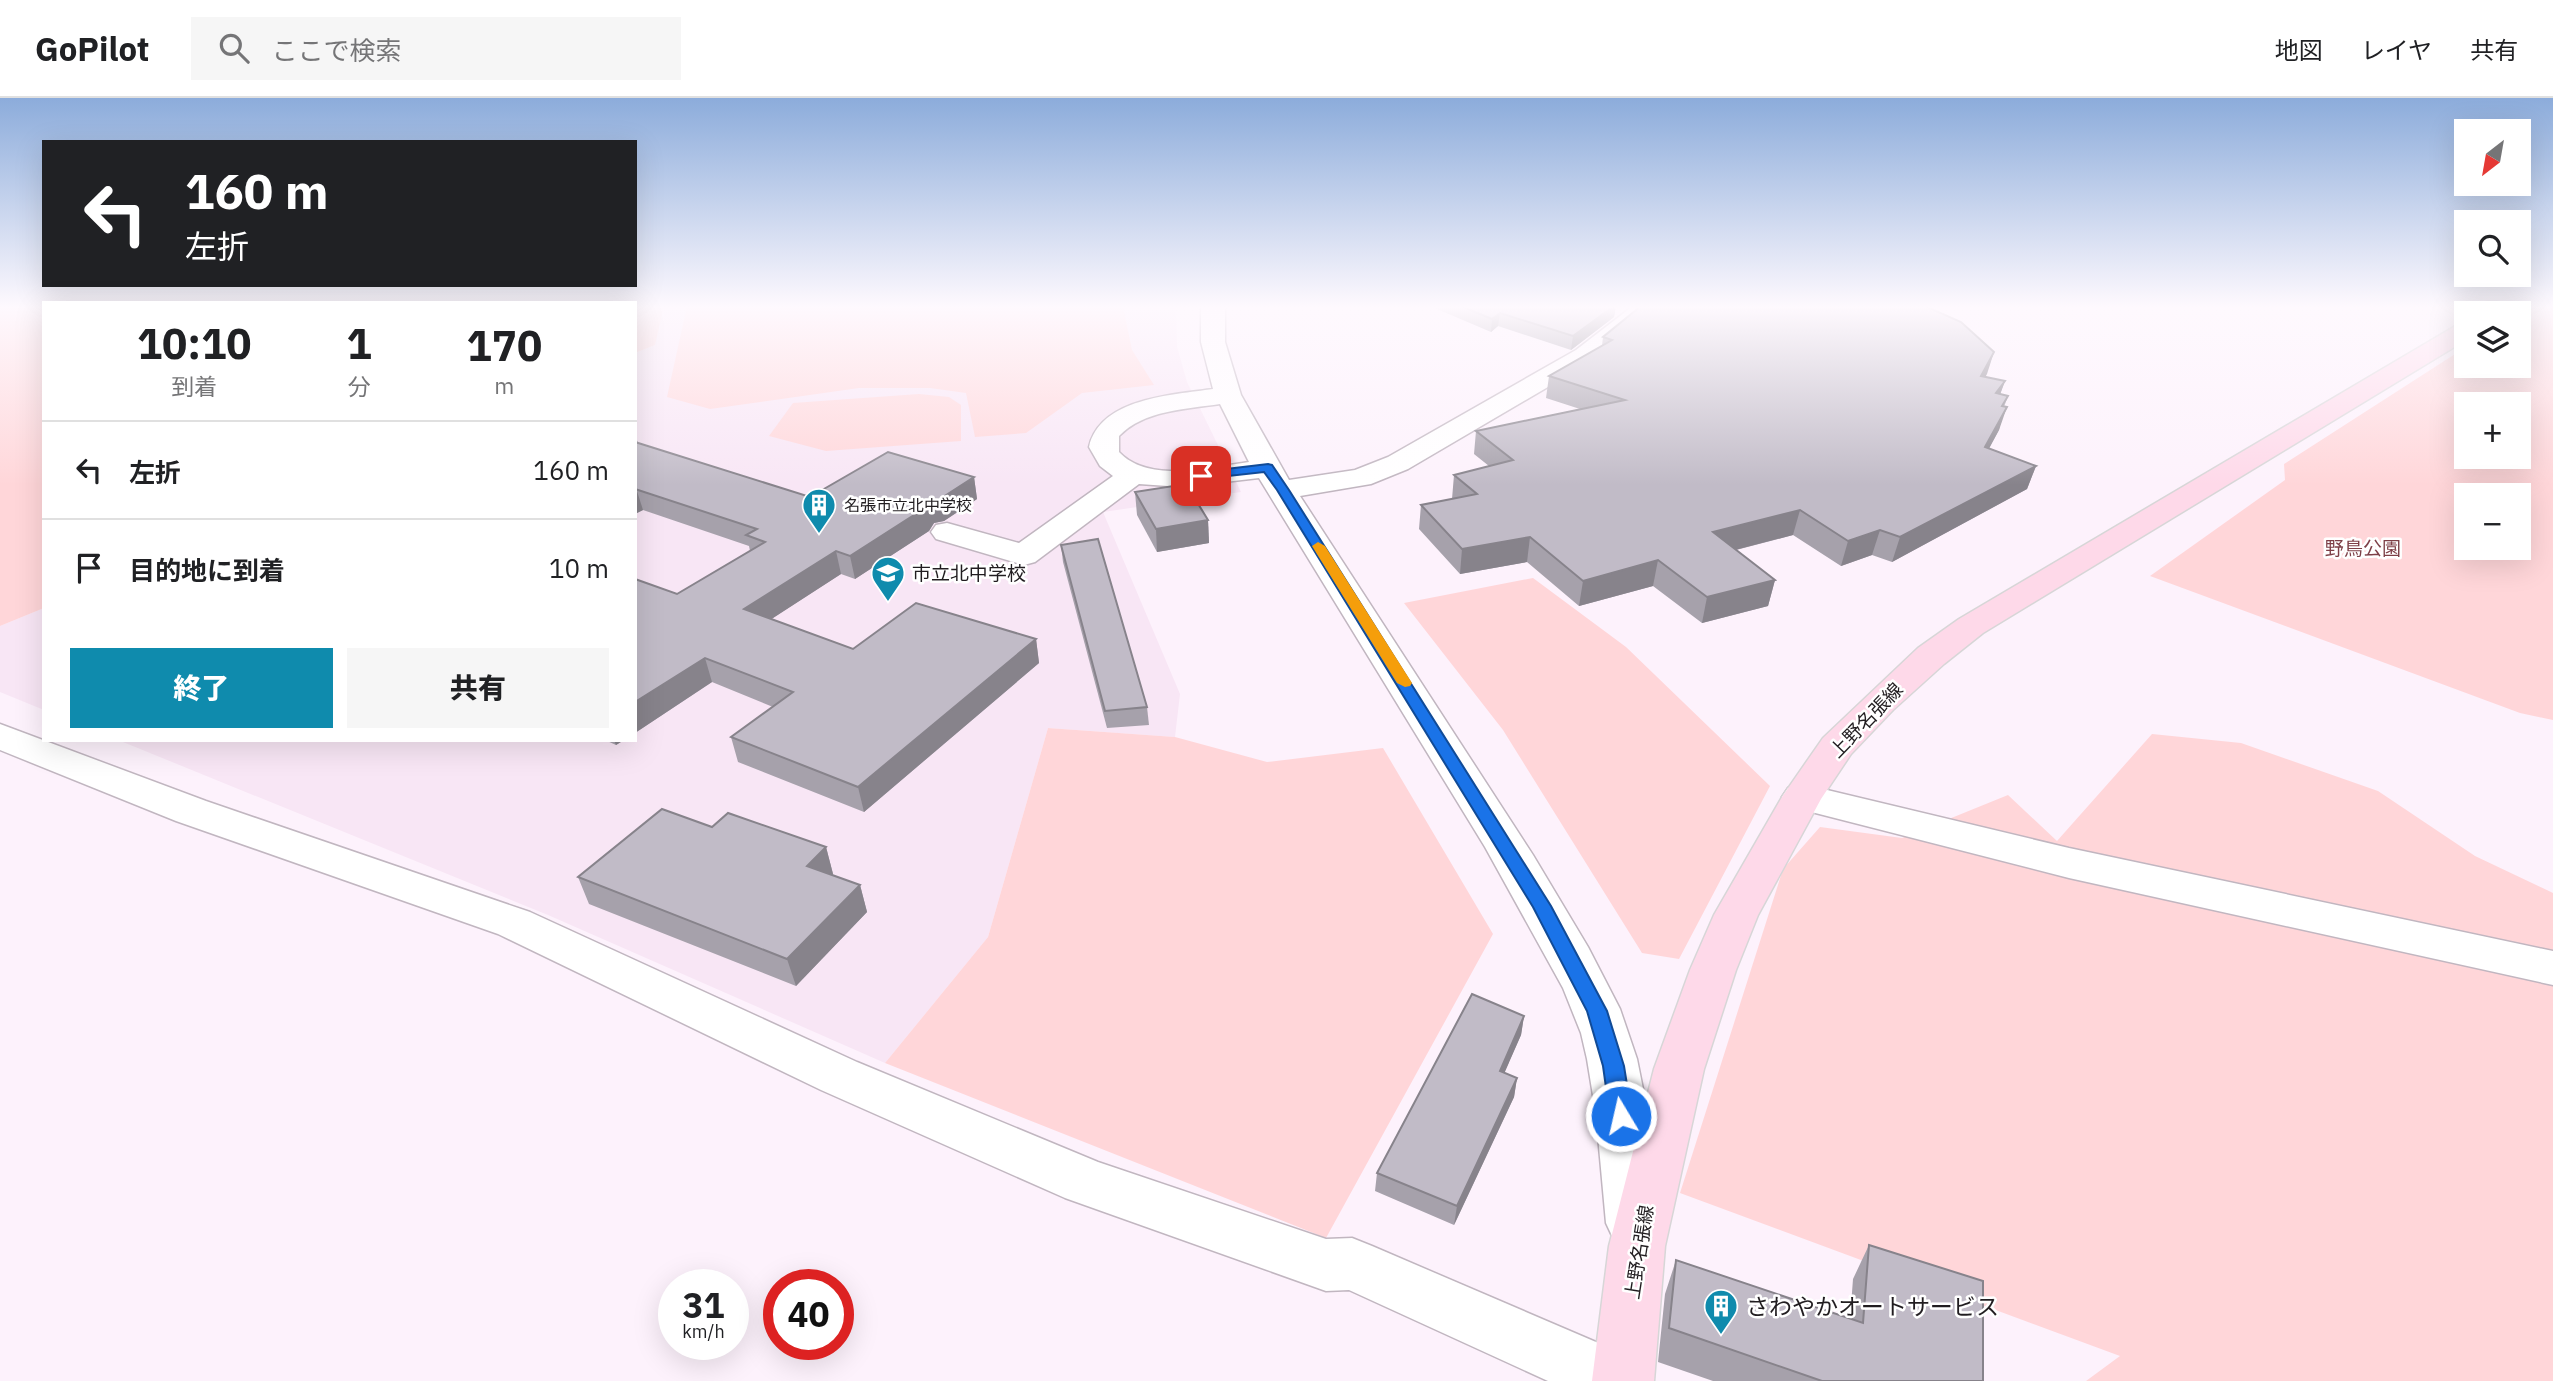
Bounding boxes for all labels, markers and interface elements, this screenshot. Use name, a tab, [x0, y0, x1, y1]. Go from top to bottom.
search box	[191, 17, 681, 80]
text: GoPilot	[35, 27, 149, 70]
icon: search	[215, 29, 253, 67]
text: ここで検索	[271, 33, 402, 67]
text: 地図	[2275, 34, 2323, 66]
text: レイヤ	[2361, 34, 2432, 66]
text: 共有	[2470, 34, 2518, 66]
north arrow	[2454, 119, 2530, 196]
map controls	[2454, 119, 2531, 560]
text: 160 m	[185, 159, 329, 222]
icon: left	[70, 168, 161, 259]
button: search	[2454, 210, 2531, 287]
text: 左折	[185, 225, 249, 267]
button: layers	[2454, 301, 2531, 378]
text: 10:10	[137, 316, 252, 371]
text: 1	[346, 316, 372, 371]
text: 170	[467, 318, 542, 373]
text: m	[494, 370, 514, 400]
text: 到着	[171, 371, 217, 401]
text: 分	[348, 371, 371, 401]
button: +	[2454, 392, 2531, 469]
pin	[1171, 446, 1231, 506]
icon: left	[70, 451, 108, 489]
text: 160 m	[533, 453, 609, 487]
text: 左折	[129, 455, 181, 489]
icon: arrive	[1182, 457, 1220, 495]
button: −	[2454, 483, 2531, 560]
building icon: 名張市立北中学校	[800, 486, 838, 535]
place label: 名張市立北中学校	[844, 495, 972, 515]
park label: 野鳥公園	[2325, 536, 2401, 560]
icon: arrive	[70, 549, 108, 587]
text: 10 m	[549, 551, 609, 585]
text: 目的地に到着	[129, 553, 285, 587]
school or university icon: 市立北中学校	[869, 554, 907, 603]
place label: 市立北中学校	[912, 561, 1026, 585]
button: 終了	[70, 648, 333, 728]
button: 共有	[347, 648, 609, 728]
street label: 上野名張線	[1824, 677, 1908, 763]
position arrow	[1584, 1079, 1658, 1153]
street label: 上野名張線	[1620, 1203, 1658, 1301]
speed limit sign: 40	[763, 1269, 854, 1360]
text: 31	[682, 1282, 725, 1328]
building icon: さわやかオートサービス	[1702, 1287, 1740, 1336]
place label: さわやかオートサービス	[1746, 1291, 1999, 1321]
text: km/h	[682, 1320, 725, 1343]

